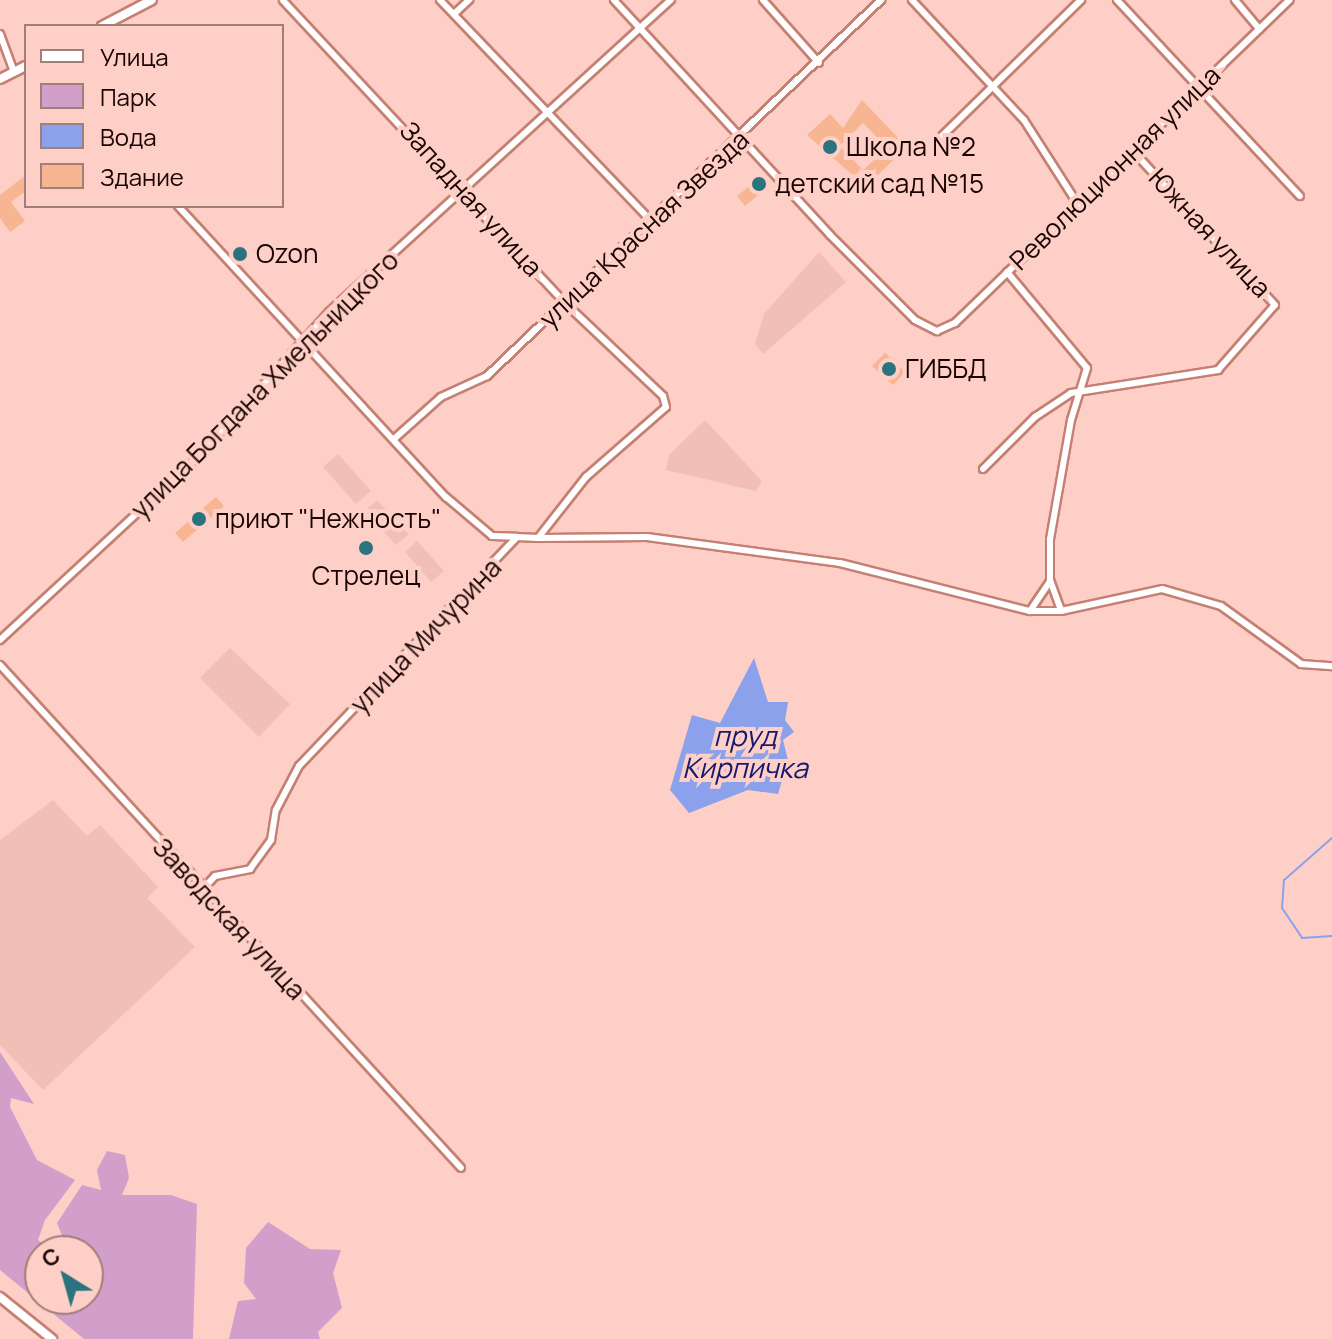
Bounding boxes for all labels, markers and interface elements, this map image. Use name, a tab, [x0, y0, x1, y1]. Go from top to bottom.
legend	[24, 24, 284, 208]
text: Улица	[100, 40, 169, 73]
street label: Революционная улица	[1003, 59, 1227, 277]
text: Парк	[100, 80, 156, 113]
street label: Западная улица	[393, 115, 549, 283]
text: Вода	[100, 120, 157, 153]
street label: улица Красная Звезда	[533, 124, 755, 334]
place label: Школа №2	[846, 131, 976, 163]
marker: Школа №2	[821, 138, 839, 156]
text: Здание	[100, 160, 184, 193]
street label: Южная улица	[1143, 162, 1277, 304]
place label: детский сад №15	[775, 168, 984, 200]
marker: детский сад №15	[750, 175, 768, 193]
place label: Ozon	[256, 238, 318, 270]
street label: улица Богдана Хмельницкого	[125, 245, 405, 525]
marker: Ozon	[231, 245, 249, 263]
place label: ГИББД	[905, 353, 987, 385]
marker: ГИББД	[880, 360, 898, 378]
place label: приют "Нежность"	[215, 503, 441, 535]
marker: приют "Нежность"	[190, 510, 208, 528]
marker: Стрелец	[357, 539, 375, 557]
street label: улица Мичурина	[344, 552, 508, 720]
place label: Стрелец	[312, 560, 420, 592]
water label: пруд Кирпичка	[682, 718, 808, 784]
street label: Заводская улица	[146, 832, 312, 1006]
north arrow	[24, 1235, 104, 1315]
text: С	[35, 1241, 66, 1274]

